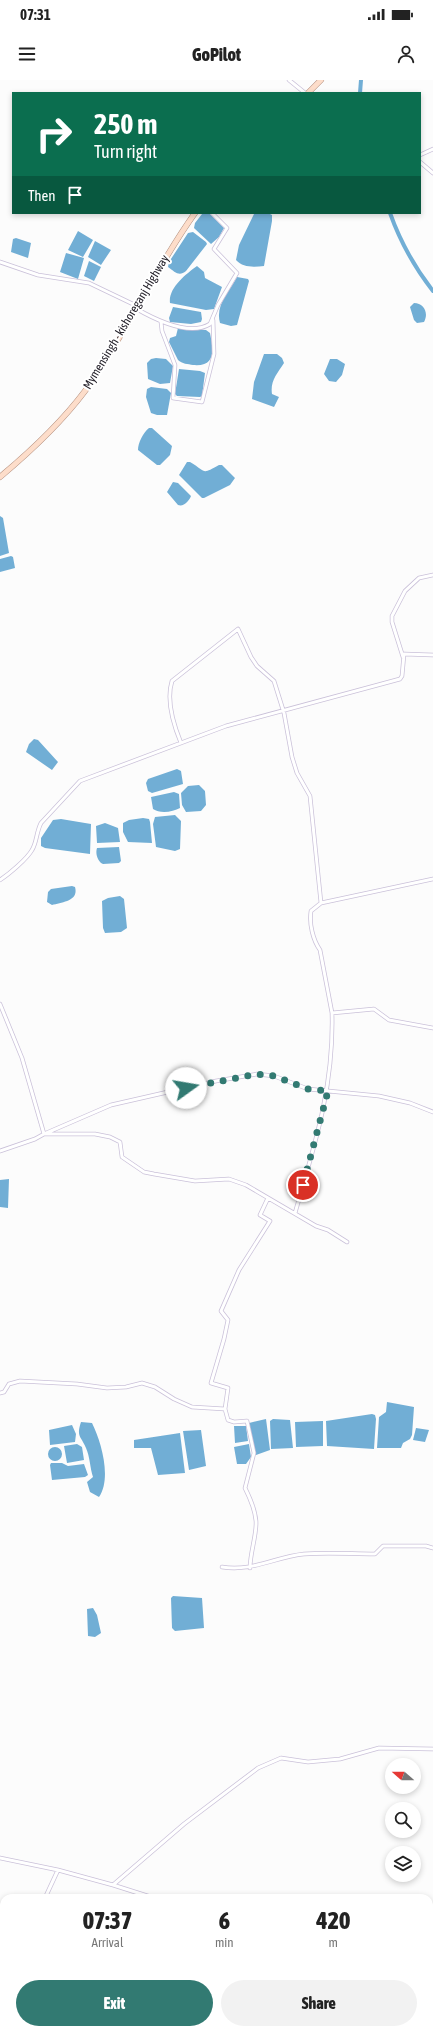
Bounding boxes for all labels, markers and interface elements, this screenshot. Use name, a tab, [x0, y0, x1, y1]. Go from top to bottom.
text: 07:31	[20, 6, 51, 23]
icon: menu	[16, 43, 38, 65]
icon: person	[395, 43, 417, 65]
text: GoPilot	[192, 44, 241, 65]
icon: right	[28, 108, 80, 160]
text: 250 m	[94, 108, 157, 140]
text: Turn right	[94, 141, 157, 162]
icon: arrive	[64, 184, 86, 206]
text: Then	[28, 187, 56, 204]
street label: Mymensingh - kishoreganj Highway	[80, 252, 172, 392]
position arrow	[165, 1067, 207, 1109]
pin	[286, 1168, 320, 1202]
icon: arrive	[292, 1174, 314, 1196]
north arrow	[385, 1758, 421, 1794]
map controls	[385, 1758, 421, 1882]
button: search	[385, 1802, 421, 1838]
button: layers	[385, 1846, 421, 1882]
text: 07:37	[83, 1907, 132, 1934]
text: 6	[219, 1907, 230, 1934]
text: 420	[316, 1907, 350, 1934]
text: Arrival	[92, 1935, 123, 1950]
text: min	[215, 1935, 234, 1950]
text: m	[329, 1935, 338, 1950]
button: Exit	[16, 1980, 213, 2026]
button: Share	[221, 1980, 417, 2026]

